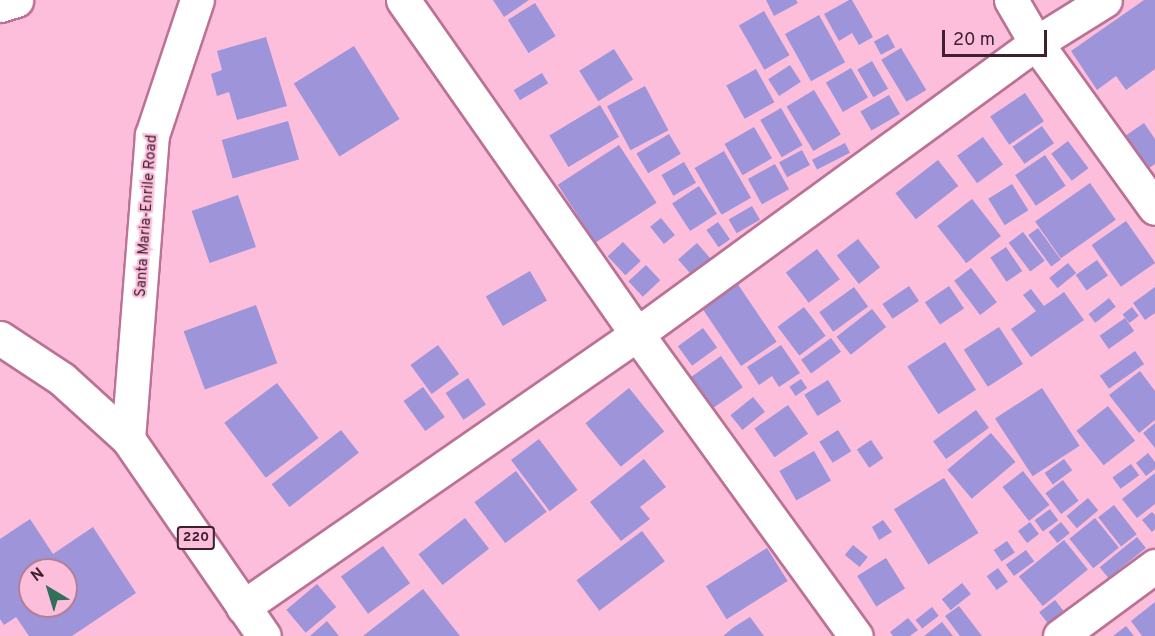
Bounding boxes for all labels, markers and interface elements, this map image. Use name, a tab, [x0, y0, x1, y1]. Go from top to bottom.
scale bar	[945, 18, 1050, 56]
text: 20 m	[953, 29, 995, 52]
street label: Santa Maria-Enrile Road	[132, 134, 162, 298]
road number: 220	[176, 527, 216, 549]
north arrow	[18, 558, 78, 618]
text: N	[27, 564, 49, 587]

